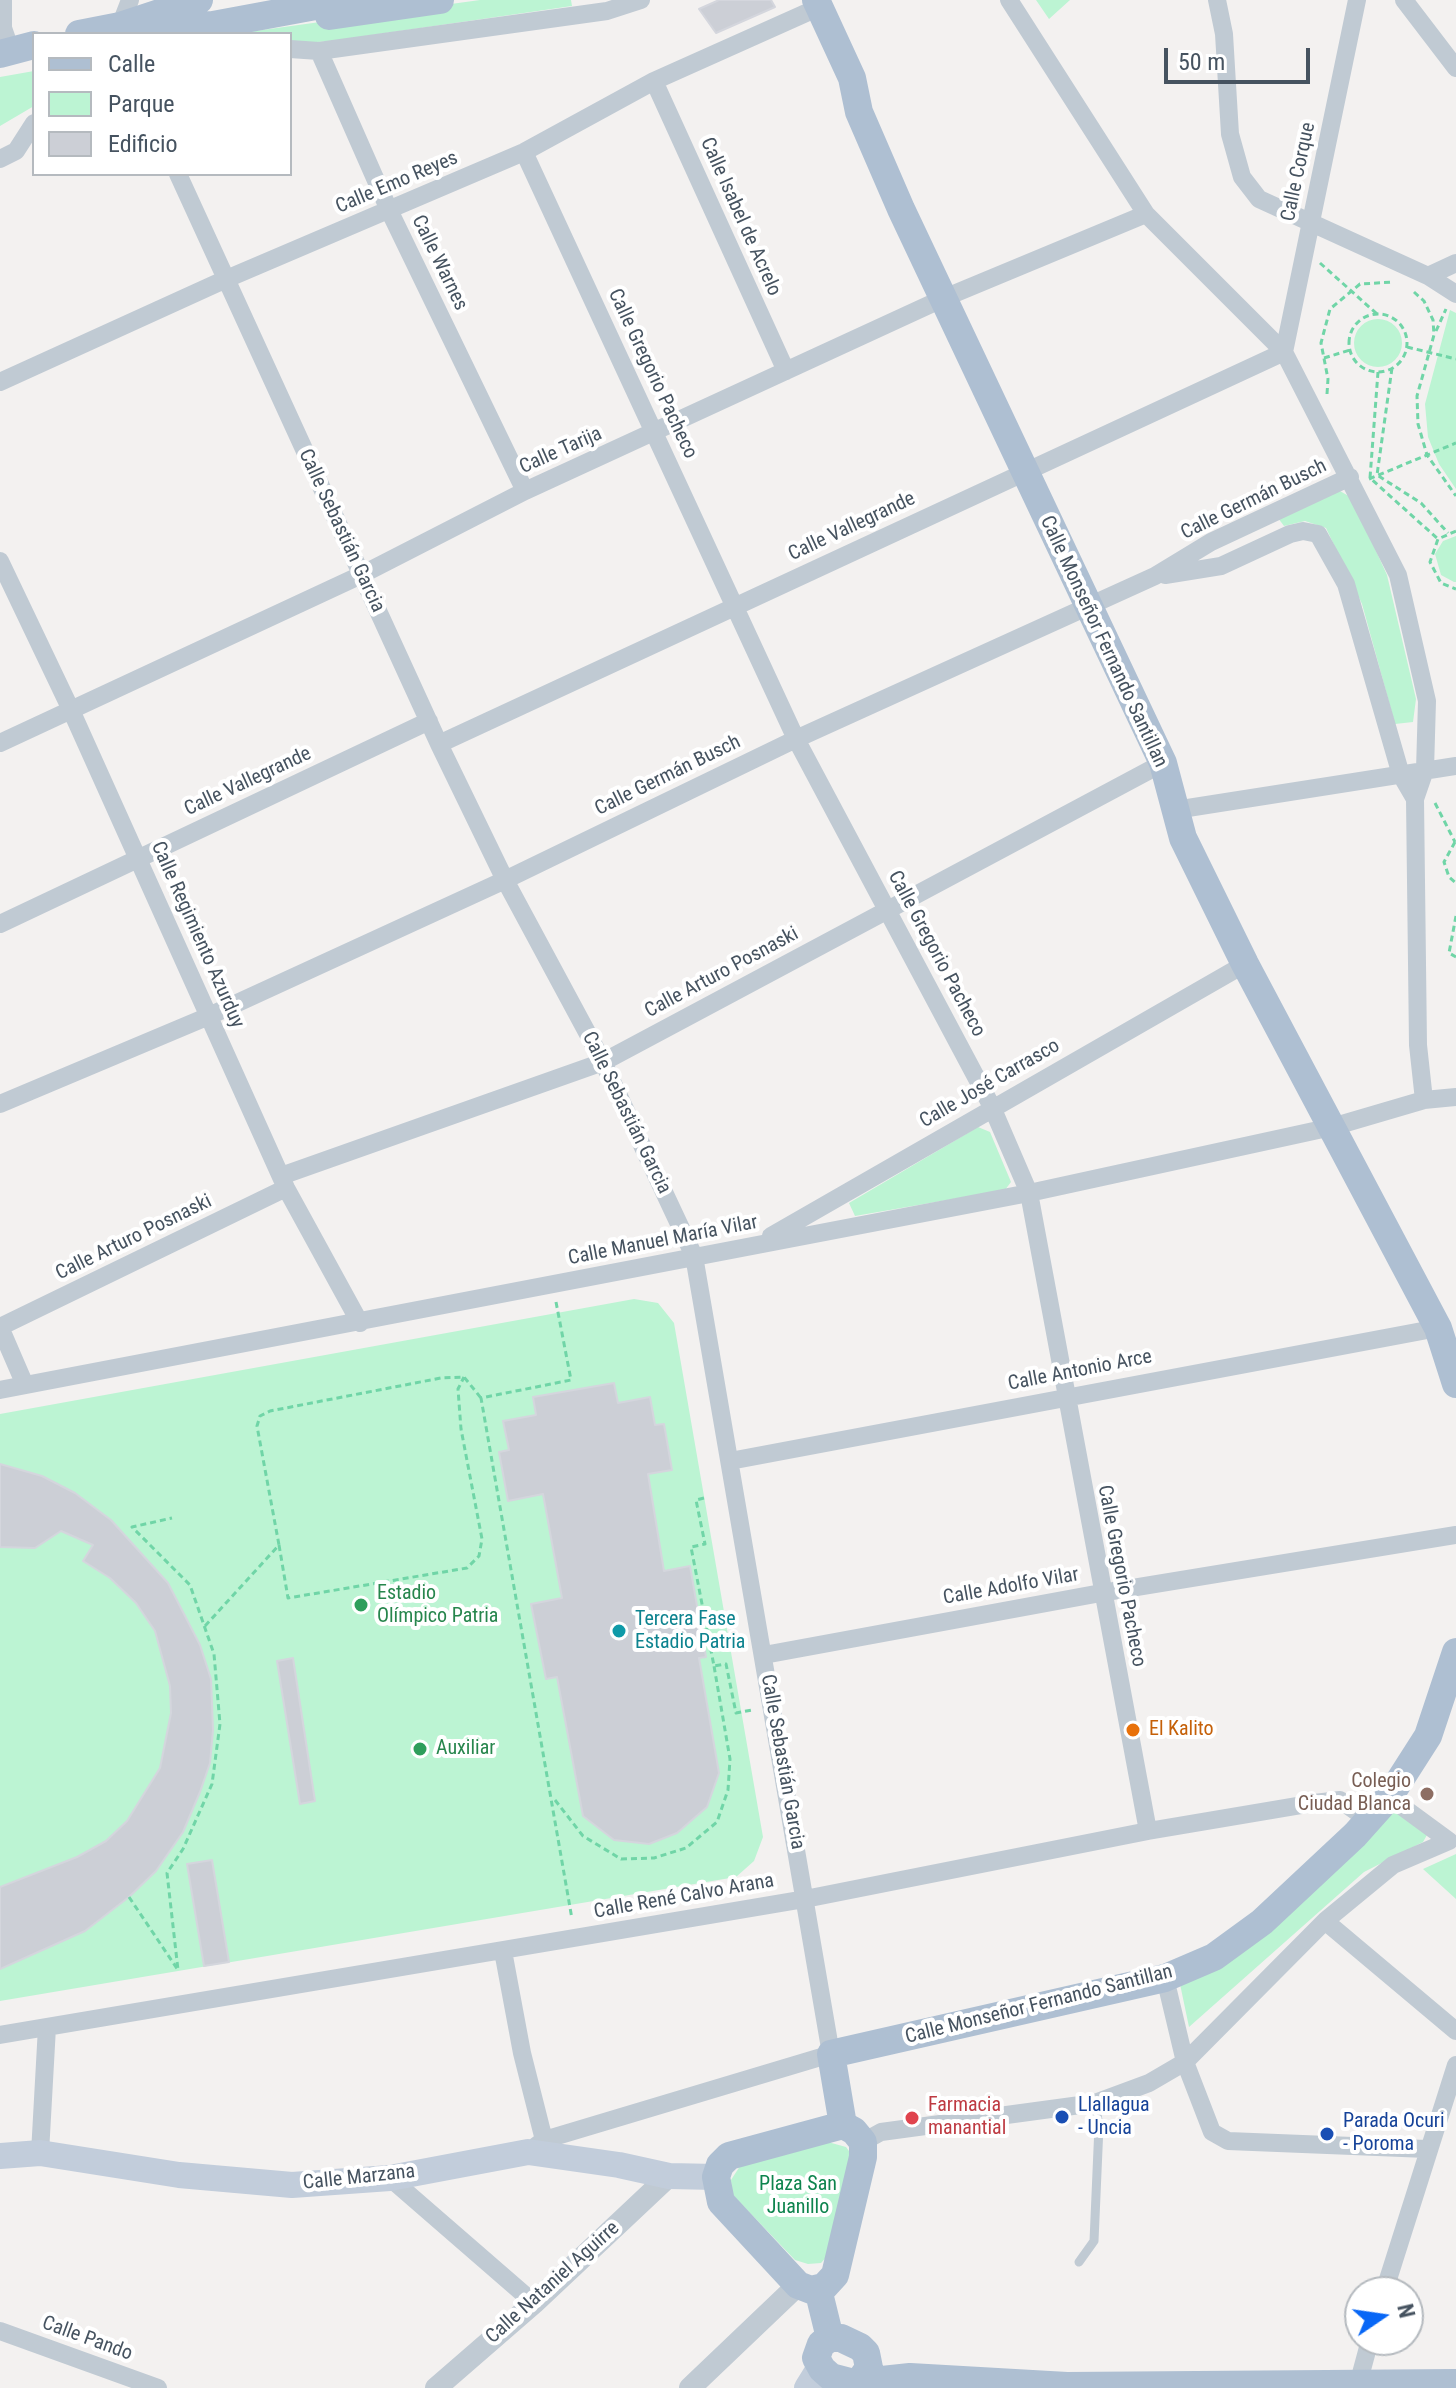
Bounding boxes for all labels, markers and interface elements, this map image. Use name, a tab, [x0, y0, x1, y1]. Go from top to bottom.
legend	[32, 32, 292, 176]
scale bar	[1168, 32, 1314, 82]
text: 50 m	[1178, 48, 1225, 76]
text: Calle	[108, 50, 155, 78]
text: Parque	[108, 90, 175, 118]
street label: Calle Corque	[1277, 120, 1321, 224]
text: Edificio	[108, 130, 178, 158]
street label: Calle Isabel de Acrelo	[694, 134, 786, 300]
street label: Calle Emo Reyes	[332, 147, 462, 219]
street label: Calle Warnes	[406, 212, 472, 314]
street label: Calle Gregorio Pacheco	[602, 285, 702, 463]
street label: Calle Tarija	[516, 422, 606, 480]
street label: Calle Sebastián Garcia	[293, 446, 389, 616]
street label: Calle Germán Busch	[1177, 454, 1331, 546]
street label: Calle Vallegrande	[785, 487, 919, 567]
street label: Calle Monseñor Fernando Santillan	[1034, 512, 1172, 772]
street label: Calle Germán Busch	[591, 730, 745, 822]
street label: Calle Vallegrande	[181, 742, 315, 822]
street label: Calle Regimiento Azurduy	[145, 838, 249, 1032]
street label: Calle Gregorio Pacheco	[882, 867, 990, 1041]
street label: Calle Arturo Posnaski	[641, 922, 803, 1024]
street label: Calle Sebastián Garcia	[576, 1028, 676, 1198]
street label: Calle José Carrasco	[916, 1034, 1064, 1134]
street label: Calle Arturo Posnaski	[52, 1190, 216, 1286]
street label: Calle Manuel María Vilar	[566, 1211, 760, 1271]
street label: Calle Antonio Arce	[1006, 1345, 1154, 1397]
street label: Calle Gregorio Pacheco	[1092, 1483, 1150, 1669]
street label: Calle Adolfo Vilar	[941, 1563, 1081, 1611]
place label: Estadio Olímpico Patria	[377, 1582, 498, 1629]
marker: Estadio Olímpico Patria	[352, 1596, 370, 1614]
place label: Tercera Fase Estadio Patria	[635, 1608, 745, 1655]
marker: Tercera Fase Estadio Patria	[610, 1622, 628, 1640]
street label: Calle Sebastián Garcia	[755, 1673, 809, 1851]
place label: El Kalito	[1149, 1718, 1214, 1742]
marker: El Kalito	[1124, 1721, 1142, 1739]
place label: Auxiliar	[436, 1737, 495, 1761]
marker: Auxiliar	[411, 1740, 429, 1758]
place label: Colegio Ciudad Blanca	[1298, 1770, 1411, 1817]
marker: Colegio Ciudad Blanca	[1418, 1785, 1436, 1803]
street label: Calle René Calvo Arana	[592, 1869, 776, 1925]
street label: Calle Monseñor Fernando Santillan	[903, 1960, 1175, 2050]
place label: Farmacia manantial	[928, 2094, 1006, 2141]
place label: Llallagua - Uncia	[1078, 2094, 1150, 2141]
marker: Llallagua - Uncia	[1053, 2108, 1071, 2126]
marker: Farmacia manantial	[903, 2109, 921, 2127]
place label: Parada Ocuri - Poroma	[1343, 2110, 1445, 2157]
marker: Parada Ocuri - Poroma	[1318, 2125, 1336, 2143]
street label: Calle Marzana	[302, 2160, 416, 2196]
park label: Plaza San Juanillo	[759, 2173, 837, 2220]
street label: Calle Nataniel Aguirre	[481, 2217, 625, 2349]
north arrow	[1344, 2276, 1424, 2356]
text: N	[1392, 2302, 1420, 2320]
street label: Calle Pando	[39, 2312, 135, 2366]

